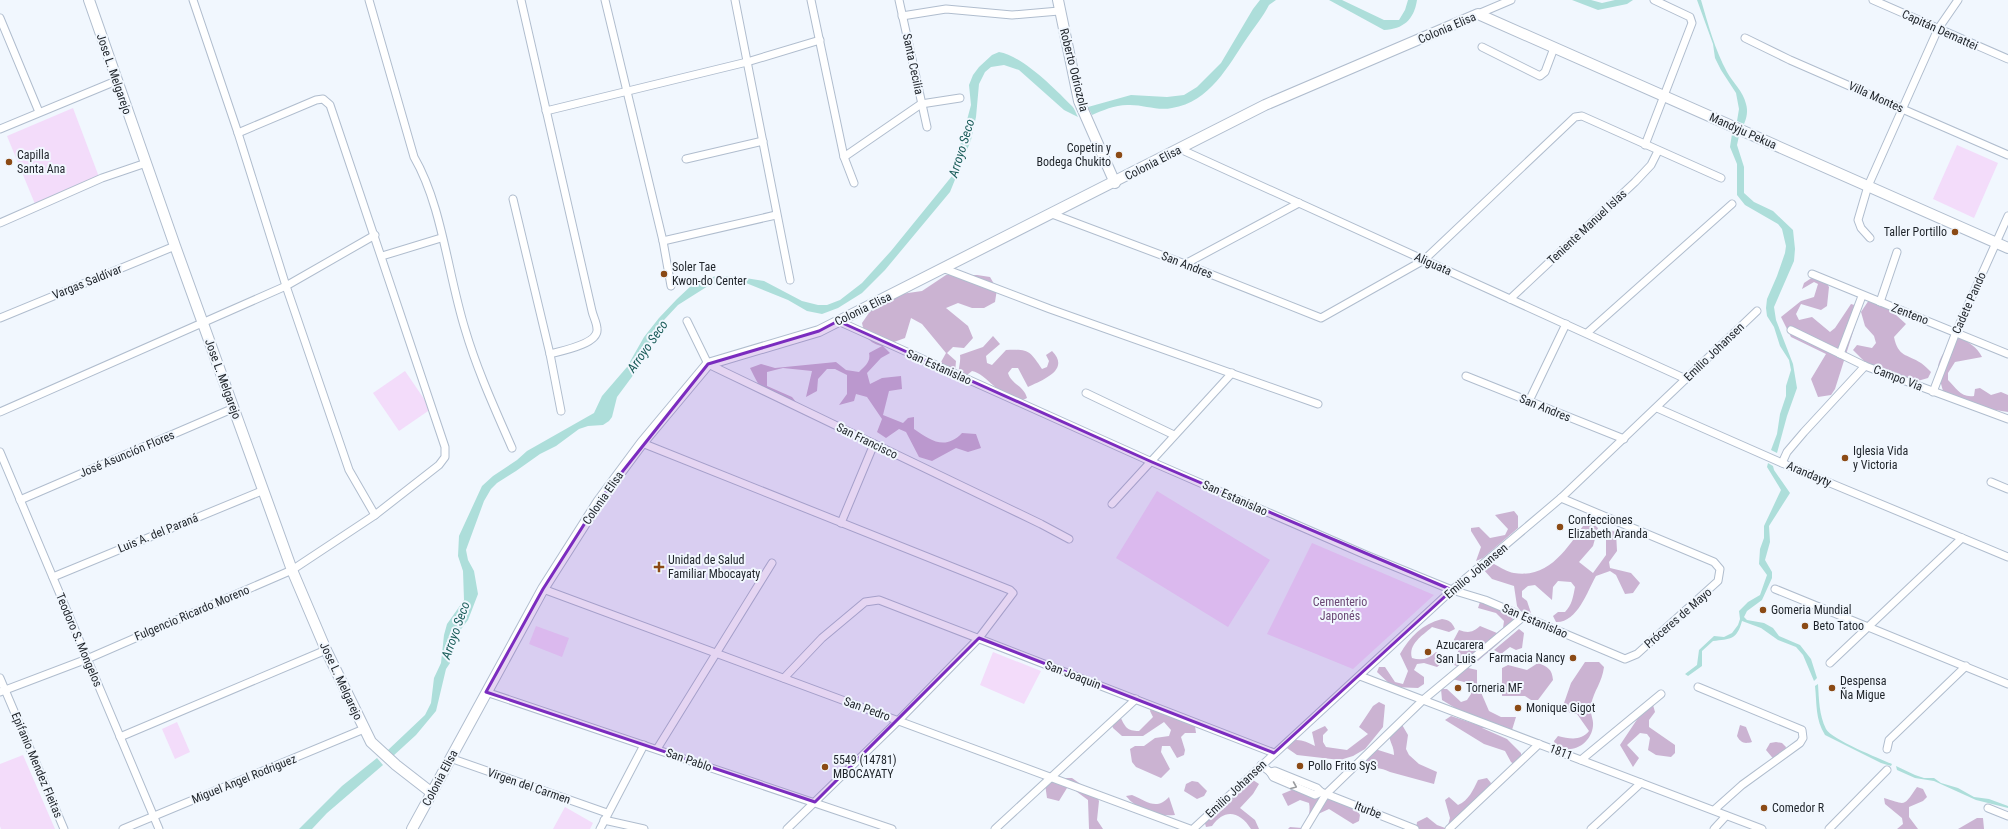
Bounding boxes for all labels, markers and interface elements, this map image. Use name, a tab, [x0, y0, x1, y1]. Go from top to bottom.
street label: Capitán Demattei	[1900, 7, 1980, 53]
street label: Colonia Elisa	[1416, 9, 1478, 46]
street label: Roberto Odriozola	[1057, 27, 1091, 113]
street label: Jose L. Melgarejo	[94, 32, 134, 116]
street label: Santa Cecilia	[900, 32, 926, 96]
street label: Villa Montes	[1846, 79, 1906, 115]
street label: Mandyju Pekua	[1707, 110, 1779, 152]
water label: Arroyo Seco	[945, 117, 977, 180]
place label: Copetin y Bodega Chukito	[1036, 141, 1111, 169]
street label: Colonia Elisa	[1122, 143, 1184, 183]
place label: Capilla Santa Ana	[17, 148, 66, 176]
marker: Copetin y Bodega Chukito	[1114, 150, 1124, 160]
marker: Capilla Santa Ana	[4, 157, 14, 167]
street label: Teniente Manuel Islas	[1544, 187, 1630, 267]
place label: Taller Portillo	[1884, 225, 1947, 239]
marker: Taller Portillo	[1950, 227, 1960, 237]
street label: San Andres	[1159, 249, 1215, 281]
street label: Aliguata	[1412, 250, 1454, 278]
place label: Soler Tae Kwon-do Center	[672, 260, 747, 288]
street label: Vargas Saldívar	[50, 262, 124, 302]
marker: Soler Tae Kwon-do Center	[659, 269, 669, 279]
street label: Cadete Pando	[1949, 270, 1989, 336]
street label: Colonia Elisa	[832, 289, 894, 329]
street label: Zenteno	[1889, 301, 1931, 327]
water label: Arroyo Seco	[623, 317, 671, 376]
street label: Emilio Johansen	[1681, 320, 1747, 384]
street label: Jose L. Melgarejo	[202, 337, 244, 421]
street label: San Estanislao	[904, 346, 974, 388]
street label: Campo Via	[1871, 362, 1925, 394]
street label: San Andres	[1517, 391, 1573, 425]
street label: San Francisco	[834, 420, 900, 462]
street label: José Asunción Flores	[77, 428, 177, 480]
place label: Iglesia Vida y Victoria	[1853, 444, 1908, 472]
marker: Iglesia Vida y Victoria	[1840, 453, 1850, 463]
street label: Arandayty	[1785, 458, 1833, 490]
street label: Colonia Elisa	[580, 469, 626, 527]
street label: San Estanislao	[1200, 477, 1270, 519]
street label: Luis A. del Paraná	[116, 510, 200, 555]
place label: Confecciones Elizabeth Aranda	[1568, 513, 1648, 541]
marker: Confecciones Elizabeth Aranda	[1555, 522, 1565, 532]
street label: Emilio Johansen	[1442, 540, 1511, 601]
place label: Unidad de Salud Familiar Mbocayaty	[668, 553, 760, 581]
marker: Unidad de Salud Familiar Mbocayaty	[653, 561, 665, 573]
street label: Fulgencio Ricardo Moreno	[132, 582, 252, 644]
street label: Próceres de Mayo	[1641, 585, 1715, 651]
street label: Teodoro S. Mongelos	[53, 591, 105, 689]
park label: Cementerio Japonés	[1313, 595, 1367, 623]
water label: Arroyo Seco	[438, 599, 473, 662]
street label: San Estanislao	[1500, 601, 1570, 641]
place label: Gomeria Mundial	[1771, 603, 1852, 617]
marker: Gomeria Mundial	[1758, 605, 1768, 615]
place label: Beto Tatoo	[1813, 619, 1864, 633]
marker: Beto Tatoo	[1800, 621, 1810, 631]
place label: Azucarera San Luis	[1436, 638, 1484, 666]
street label: Jose L. Melgarejo	[317, 640, 365, 722]
marker: Azucarera San Luis	[1423, 647, 1433, 657]
place label: Farmacia Nancy	[1489, 651, 1565, 665]
marker: Farmacia Nancy	[1568, 653, 1578, 663]
street label: San Joaquin	[1043, 658, 1103, 692]
place label: Despensa Ña Migue	[1840, 674, 1887, 702]
place label: Torneria MF	[1466, 681, 1523, 695]
marker: Torneria MF	[1453, 683, 1463, 693]
marker: Despensa Ña Migue	[1827, 683, 1837, 693]
street label: San Pedro	[842, 694, 892, 724]
place label: Monique Gigot	[1526, 701, 1596, 715]
marker: Monique Gigot	[1513, 703, 1523, 713]
street label: Epifanio Mendez Fleitas	[8, 710, 66, 820]
street label: 1811	[1547, 741, 1575, 763]
street label: San Pablo	[664, 746, 714, 774]
street label: Colonia Elisa	[419, 747, 461, 808]
street label: Miguel Angel Rodriguez	[190, 752, 298, 806]
place label: 5549 (14781) MBOCAYATY	[833, 753, 897, 781]
street label: Emilio Johansen	[1203, 757, 1269, 821]
place label: Pollo Frito SyS	[1308, 759, 1377, 773]
marker: Pollo Frito SyS	[1295, 761, 1305, 771]
marker: 5549 (14781) MBOCAYATY	[820, 762, 830, 772]
street label: Virgen del Carmen	[486, 765, 573, 807]
one-way arrow	[1290, 781, 1298, 789]
street label: Iturbe	[1353, 799, 1384, 822]
place label: Comedor R	[1772, 801, 1825, 815]
marker: Comedor R	[1759, 803, 1769, 813]

